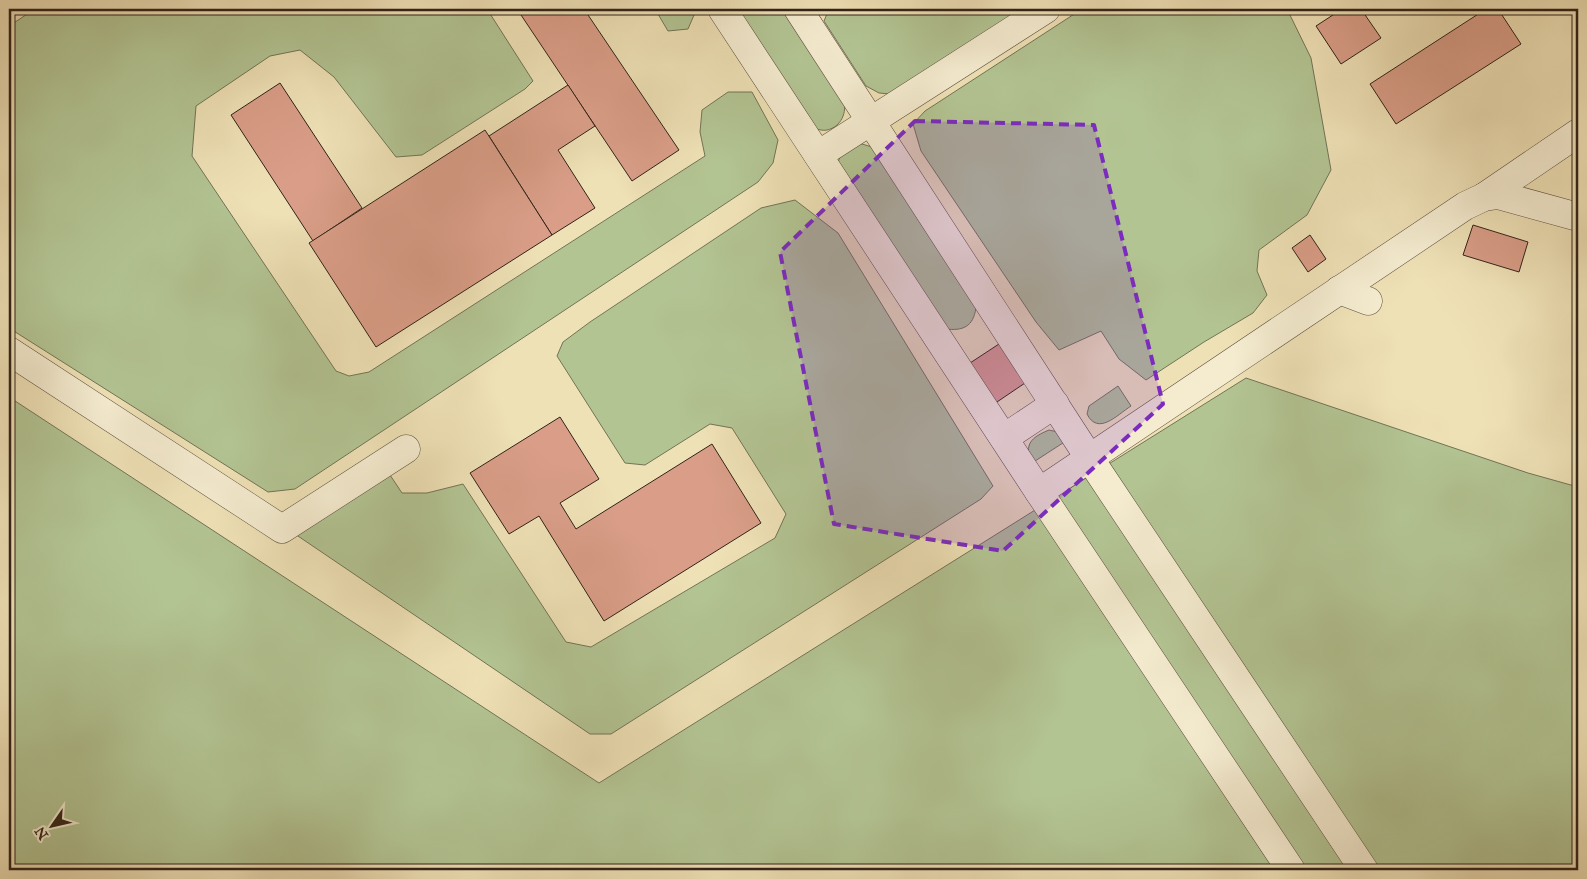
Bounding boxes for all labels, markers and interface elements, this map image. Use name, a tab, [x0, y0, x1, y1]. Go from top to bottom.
north arrow	[28, 802, 78, 852]
text: N	[31, 823, 52, 843]

